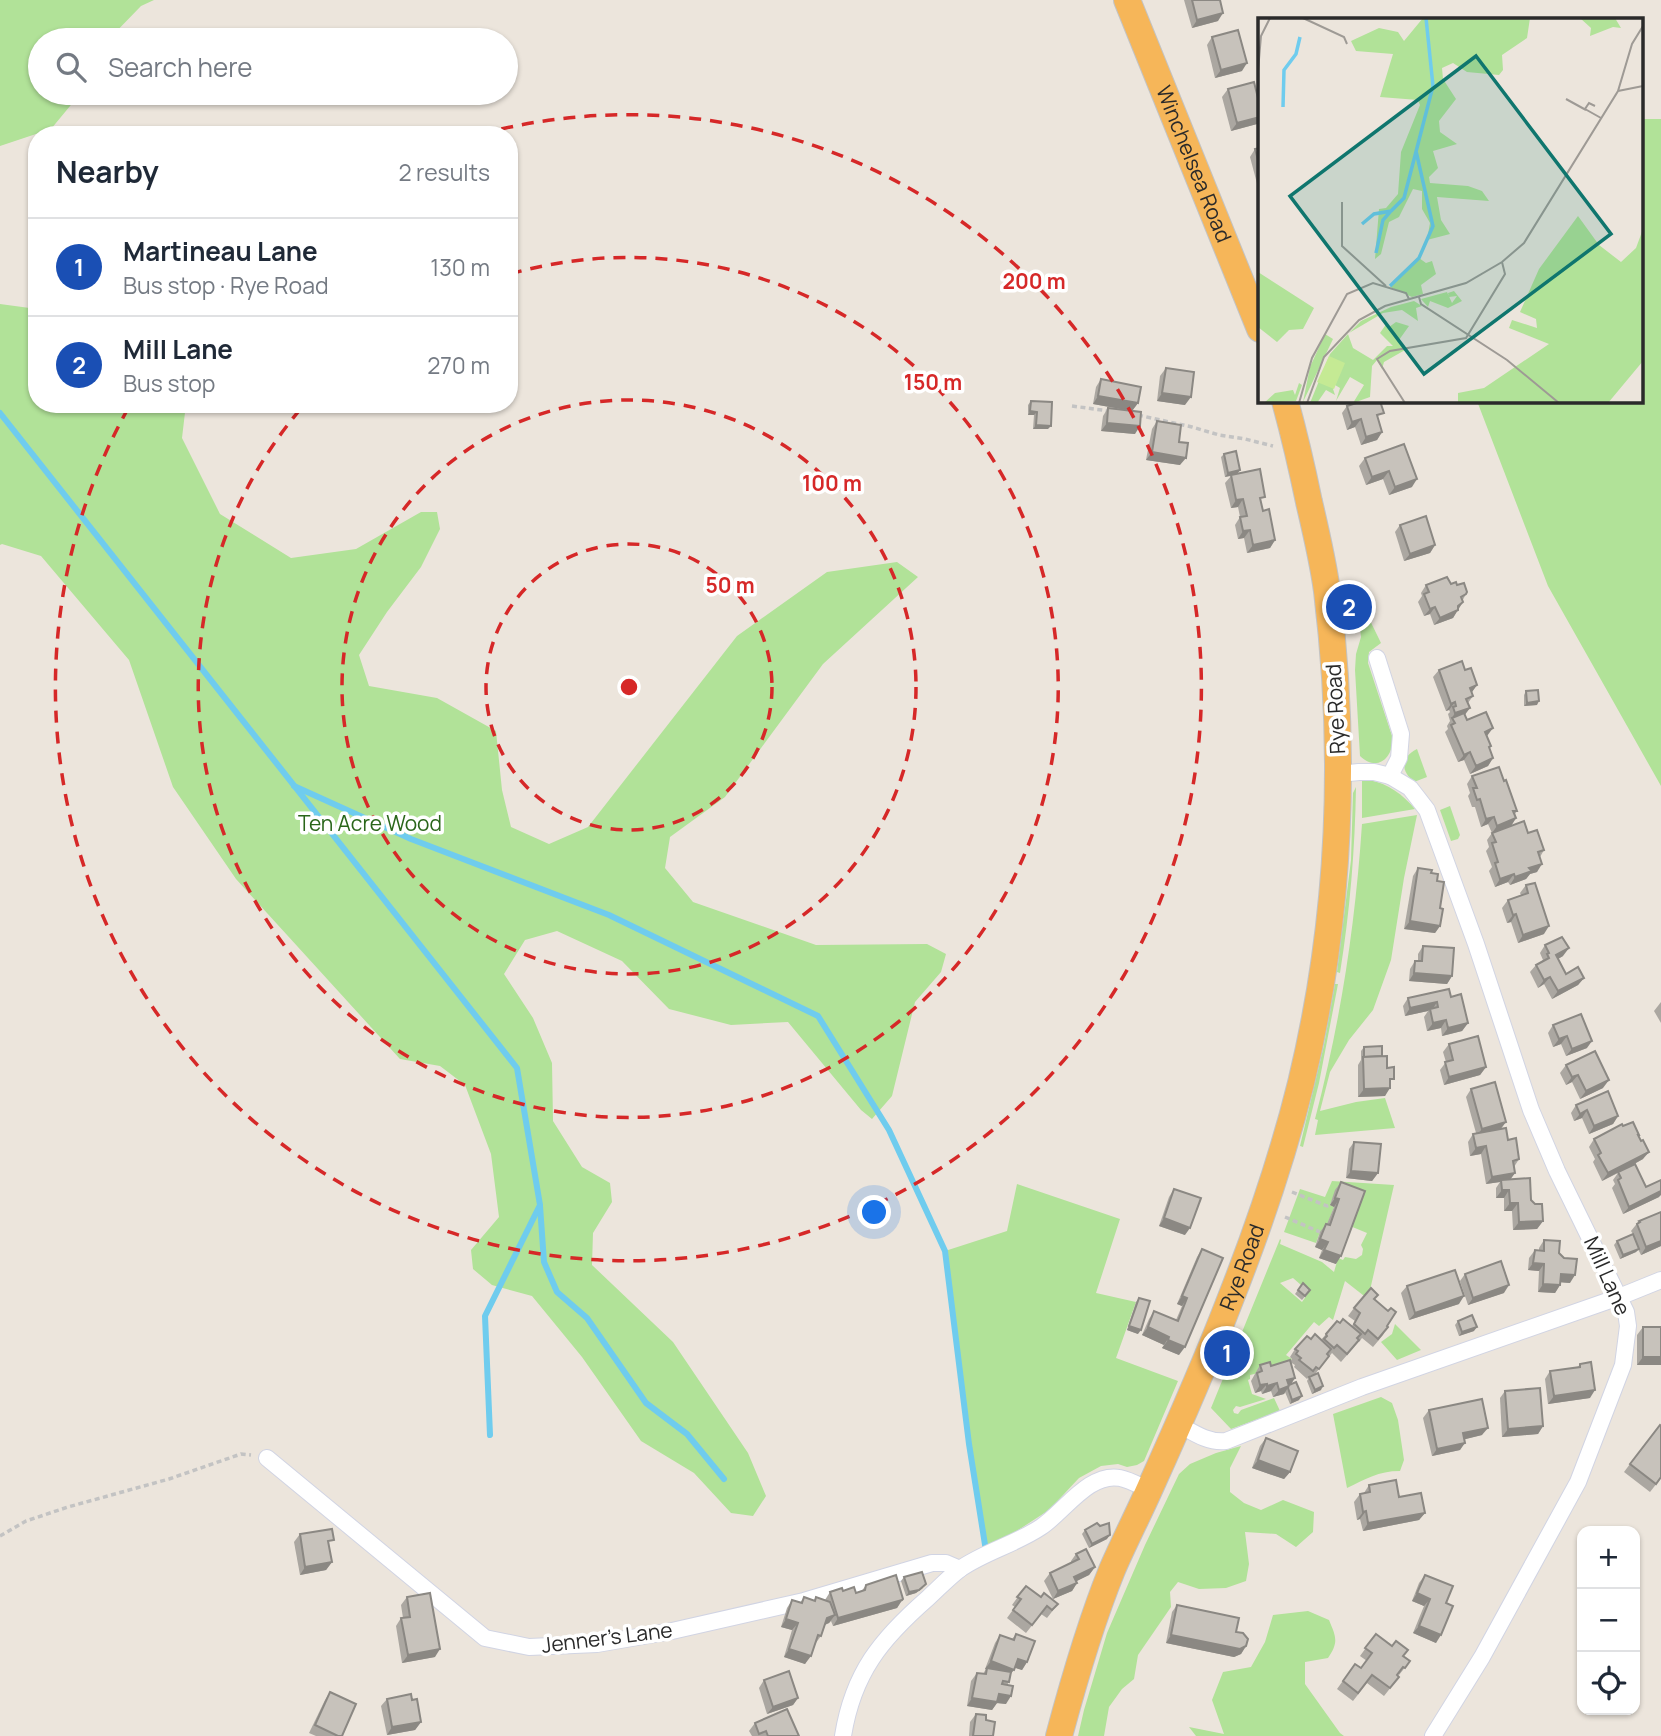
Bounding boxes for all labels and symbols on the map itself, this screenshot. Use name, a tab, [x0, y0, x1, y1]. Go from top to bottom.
inset map	[1258, 18, 1644, 402]
street label: Winchelsea Road	[1150, 81, 1238, 246]
text: 200 m	[1002, 267, 1066, 295]
text: 150 m	[904, 368, 962, 396]
text: 100 m	[802, 469, 862, 497]
text: 50 m	[705, 571, 755, 599]
pin: 2	[1326, 581, 1372, 633]
street label: Rye Road	[1319, 663, 1351, 755]
centre of rings	[617, 675, 641, 699]
park label: Ten Acre Wood	[298, 809, 442, 837]
your location	[857, 1195, 891, 1229]
street label: Rye Road	[1212, 1220, 1270, 1314]
street label: Mill Lane	[1578, 1232, 1638, 1319]
pin: 1	[1204, 1327, 1250, 1379]
street label: Jenner's Lane	[540, 1615, 674, 1659]

